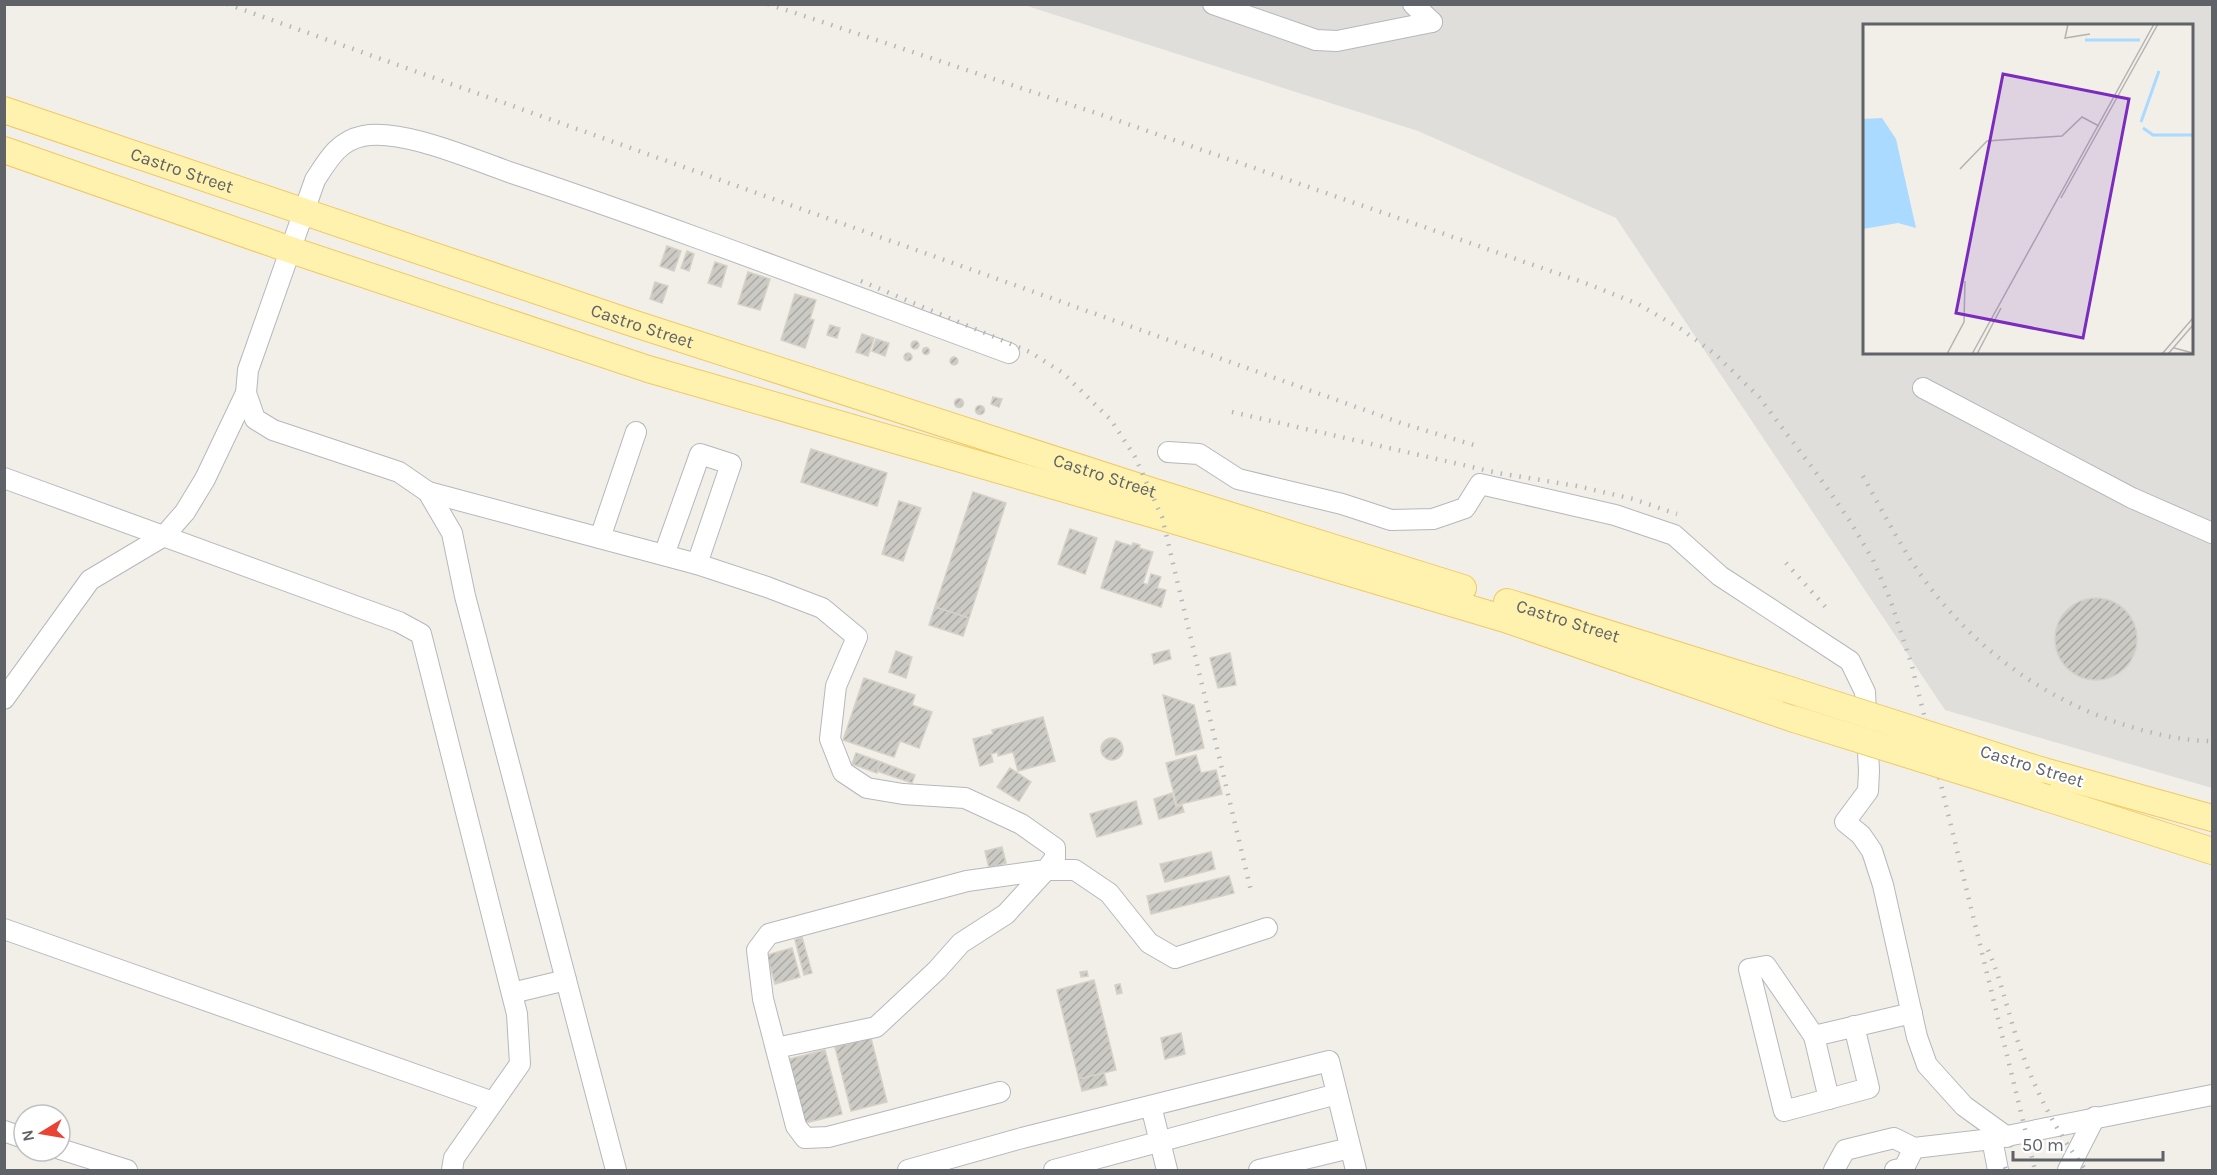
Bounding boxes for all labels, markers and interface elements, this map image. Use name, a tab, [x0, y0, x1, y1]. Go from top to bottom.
inset map	[1863, 24, 2193, 354]
street label: Castro Street	[128, 143, 237, 198]
street label: Castro Street	[588, 299, 697, 353]
street label: Castro Street	[1050, 449, 1159, 503]
street label: Castro Street	[1514, 595, 1623, 647]
street label: Castro Street	[1978, 740, 2087, 792]
north arrow	[12, 1103, 72, 1163]
scale bar	[2013, 1124, 2163, 1162]
text: N	[17, 1128, 38, 1143]
text: 50 m	[2022, 1134, 2064, 1156]

